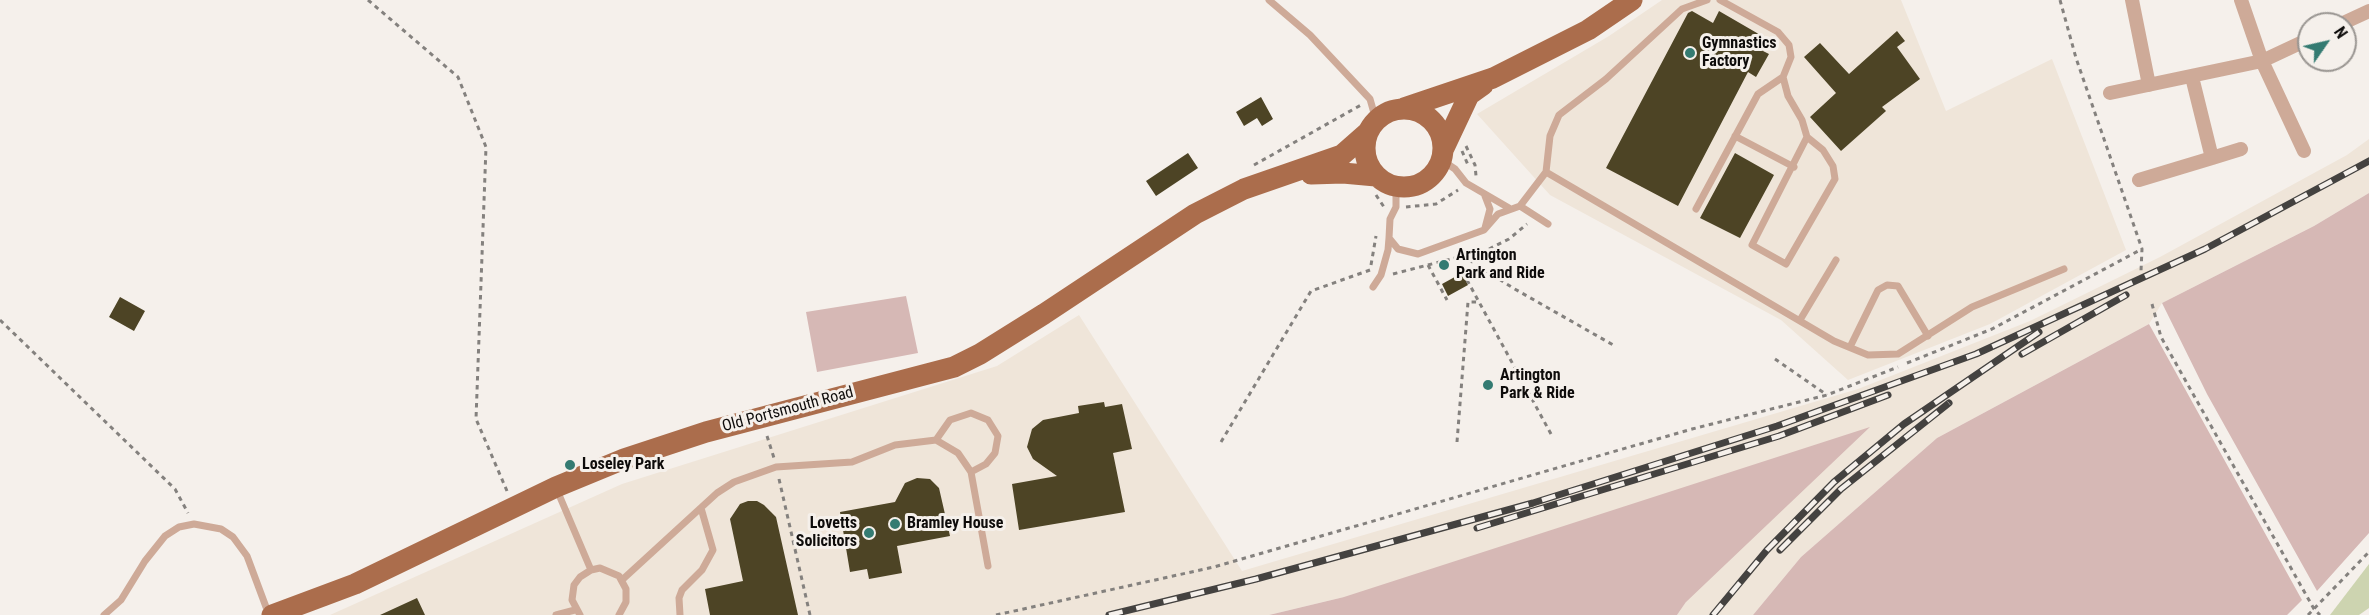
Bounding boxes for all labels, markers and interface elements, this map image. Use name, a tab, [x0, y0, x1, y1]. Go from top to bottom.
north arrow	[2297, 12, 2357, 72]
text: N	[2330, 23, 2351, 42]
place label: Gymnastics Factory	[1702, 34, 1777, 72]
marker: Gymnastics Factory	[1683, 46, 1697, 60]
place label: Artington Park and Ride	[1456, 246, 1545, 284]
marker: Artington Park and Ride	[1437, 258, 1451, 272]
place label: Artington Park & Ride	[1500, 366, 1575, 404]
marker: Artington Park & Ride	[1481, 378, 1495, 392]
street label: Old Portsmouth Road	[720, 383, 856, 437]
place label: Loseley Park	[582, 455, 664, 475]
marker: Loseley Park	[563, 458, 577, 472]
place label: Lovetts Solicitors	[796, 514, 857, 552]
place label: Bramley House	[907, 514, 1003, 534]
marker: Bramley House	[888, 517, 902, 531]
marker: Lovetts Solicitors	[862, 526, 876, 540]

